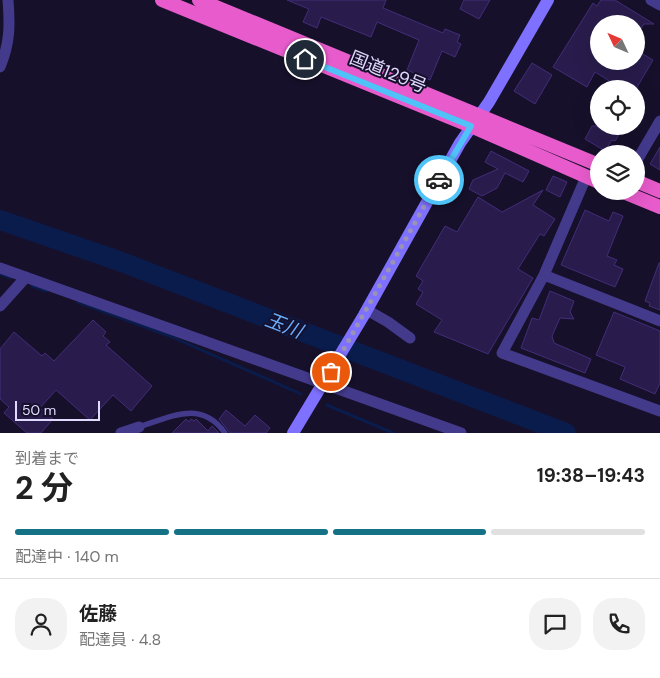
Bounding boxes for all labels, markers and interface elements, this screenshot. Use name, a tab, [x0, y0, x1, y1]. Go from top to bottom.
north arrow	[590, 15, 645, 70]
map controls	[590, 15, 645, 200]
pin	[284, 38, 326, 80]
icon: home	[291, 45, 319, 73]
street label: 国道129号	[346, 46, 430, 98]
button: locate	[590, 80, 645, 135]
button: layers	[590, 145, 645, 200]
courier	[414, 155, 464, 205]
icon: car	[425, 166, 453, 194]
water label: 玉川	[262, 307, 308, 345]
pin	[310, 351, 352, 393]
icon: bag	[317, 358, 345, 386]
scale bar	[15, 398, 100, 421]
text: 50 m	[22, 401, 56, 419]
text: 到着まで	[15, 448, 79, 469]
text: 19:38–19:43	[537, 463, 645, 488]
text: 2 分	[15, 467, 73, 509]
text: 配達中 · 140 m	[15, 546, 119, 567]
button: person	[15, 598, 67, 650]
button: chat	[529, 598, 581, 650]
button: phone	[593, 598, 645, 650]
text: 佐藤	[79, 601, 117, 626]
text: 配達員 · 4.8	[79, 629, 161, 650]

